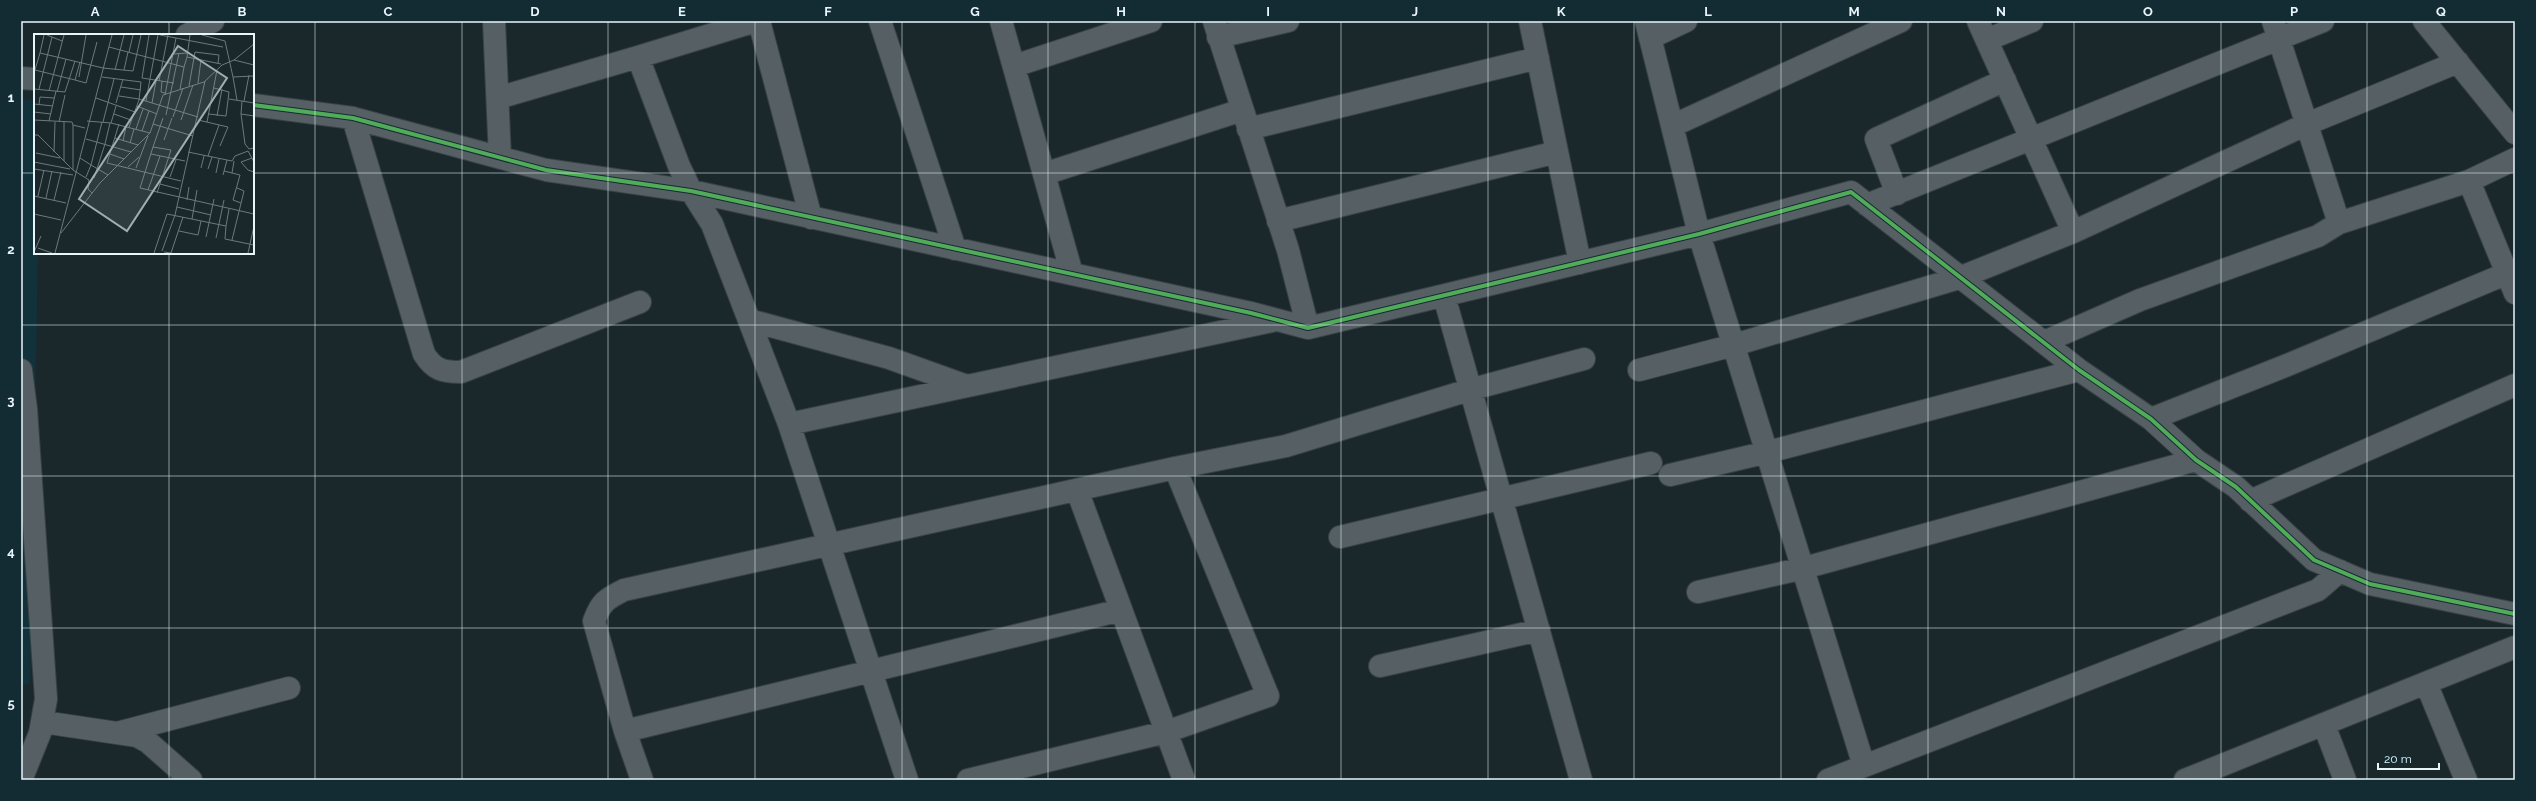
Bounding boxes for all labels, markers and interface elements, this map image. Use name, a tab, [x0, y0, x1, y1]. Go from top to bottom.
text: A	[91, 4, 100, 19]
text: B	[238, 4, 247, 19]
text: C	[384, 4, 393, 19]
text: D	[530, 4, 540, 19]
text: E	[678, 4, 686, 19]
text: F	[824, 4, 832, 19]
text: G	[970, 4, 980, 19]
text: H	[1116, 4, 1126, 19]
text: I	[1266, 4, 1270, 19]
text: J	[1412, 4, 1418, 19]
text: K	[1557, 4, 1566, 19]
text: L	[1704, 4, 1712, 19]
text: M	[1848, 4, 1860, 19]
text: N	[1996, 4, 2006, 19]
text: O	[2143, 4, 2153, 19]
text: P	[2290, 4, 2298, 19]
text: Q	[2436, 4, 2446, 19]
inset map	[34, 34, 254, 254]
text: 1	[8, 90, 15, 105]
text: 2	[7, 242, 15, 257]
text: 3	[7, 393, 15, 408]
text: 4	[7, 544, 15, 559]
text: 5	[7, 696, 15, 711]
scale bar	[2378, 745, 2439, 771]
text: 20 m	[2384, 752, 2412, 766]

